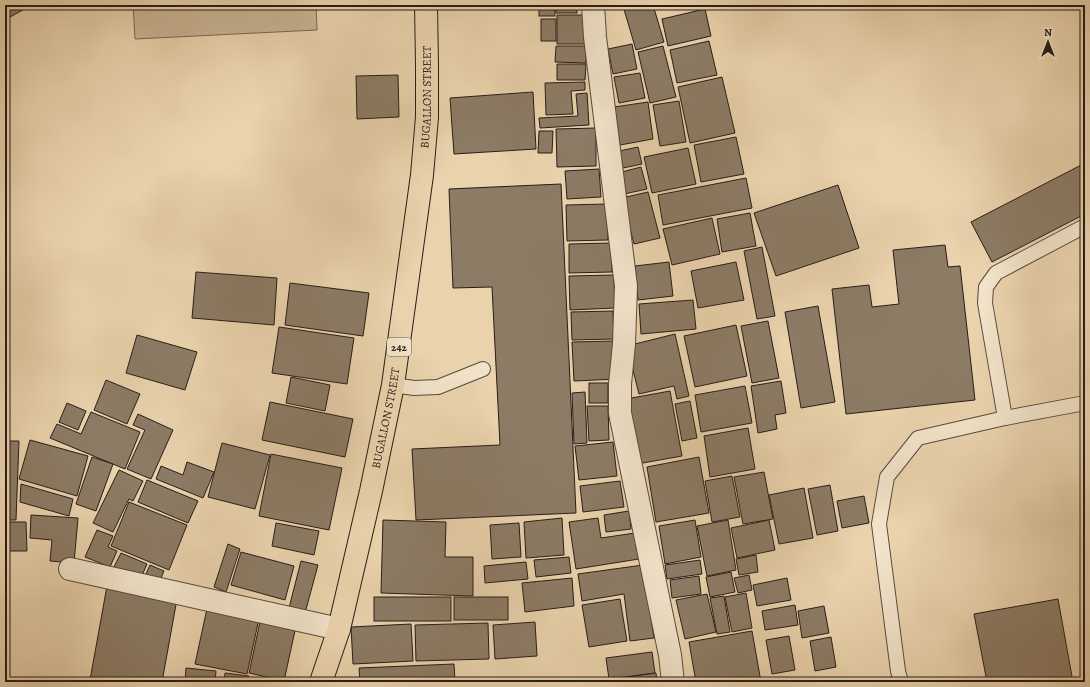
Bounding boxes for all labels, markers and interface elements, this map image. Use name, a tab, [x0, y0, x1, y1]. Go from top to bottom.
north arrow	[1028, 22, 1068, 62]
text: N	[1044, 25, 1052, 40]
street label: BUGALLON STREET	[416, 45, 435, 149]
road number: 242	[387, 338, 411, 356]
street label: BUGALLON STREET	[368, 366, 403, 470]

